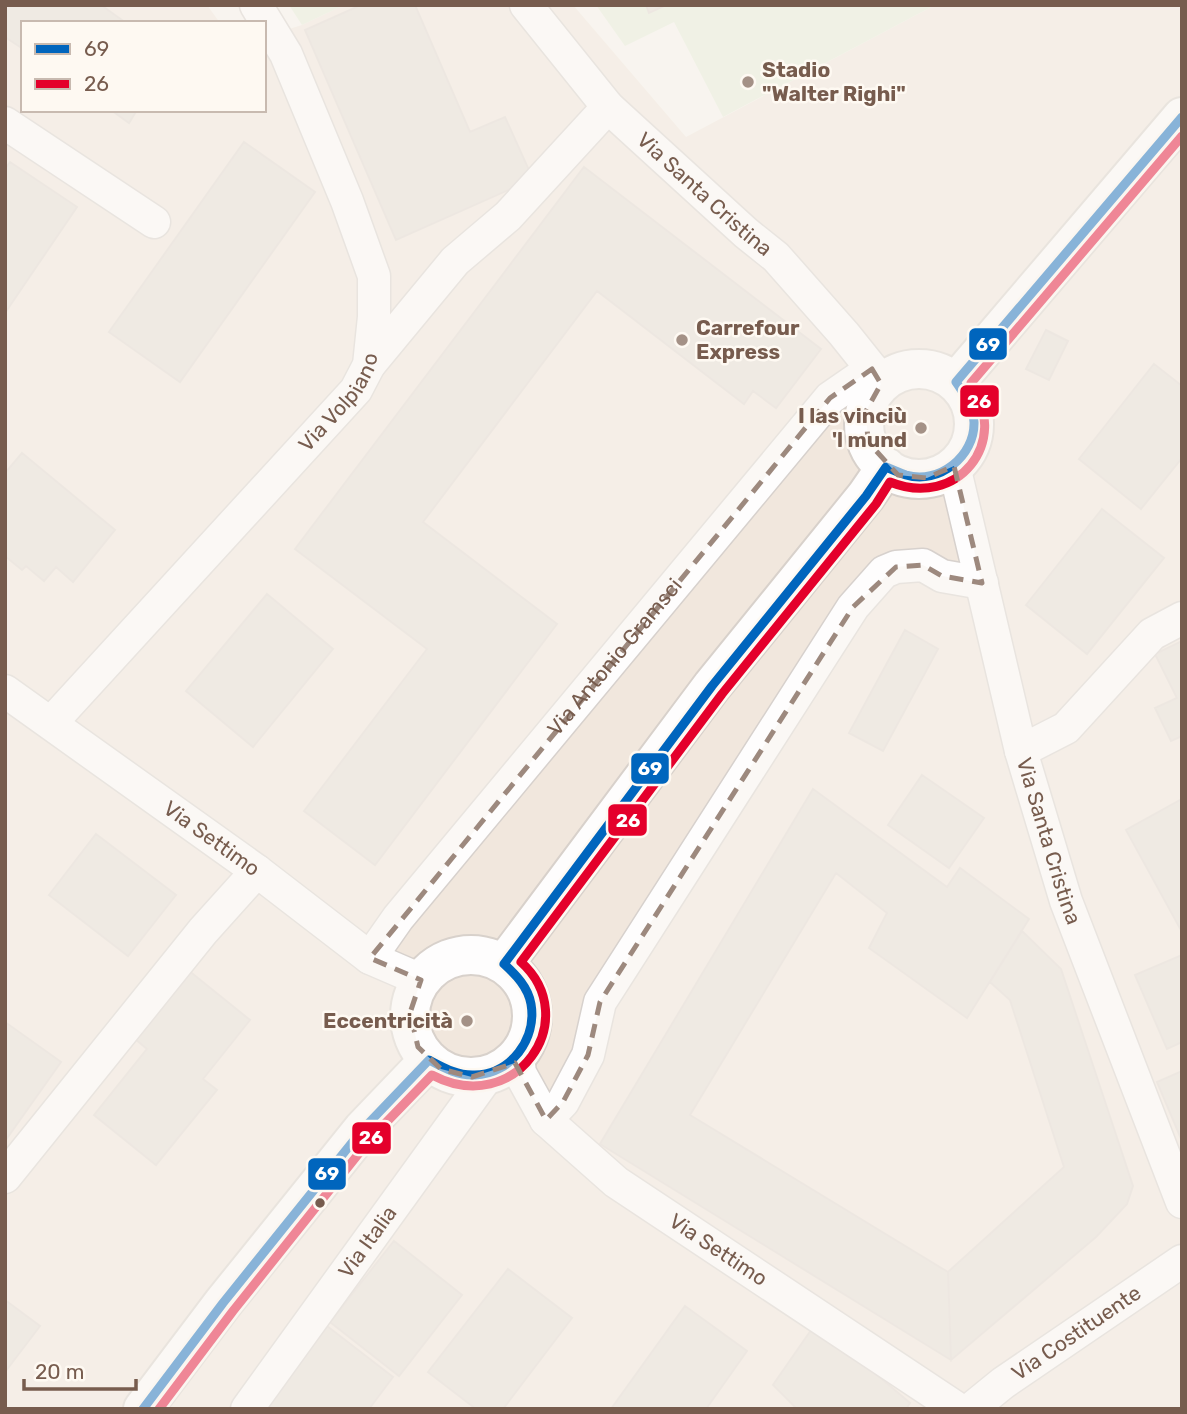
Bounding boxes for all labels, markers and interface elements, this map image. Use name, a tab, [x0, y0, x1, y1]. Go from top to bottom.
legend	[21, 21, 266, 112]
text: 69	[84, 36, 109, 61]
place label: Stadio "Walter Righi"	[762, 57, 906, 106]
text: 26	[84, 71, 109, 96]
marker: Stadio "Walter Righi"	[740, 74, 756, 90]
street label: Via Santa Cristina	[632, 127, 777, 261]
place label: Carrefour Express	[696, 315, 800, 364]
line badge: 69	[968, 327, 1008, 361]
marker: Carrefour Express	[674, 332, 690, 348]
text: 69	[976, 333, 1000, 356]
street label: Via Volpiano	[293, 352, 382, 456]
line badge: 26	[959, 384, 1000, 418]
text: 26	[967, 390, 991, 413]
place label: I las vinciù 'l mund	[798, 403, 907, 452]
marker: I las vinciù 'l mund	[913, 420, 929, 436]
street label: Via Antonio Gramsci	[542, 573, 687, 740]
line badge: 69	[630, 752, 670, 785]
street label: Via Santa Cristina	[1012, 755, 1087, 928]
text: 69	[638, 757, 662, 780]
street label: Via Settimo	[159, 795, 265, 881]
line badge: 26	[607, 803, 648, 837]
text: 26	[616, 809, 640, 832]
place label: Eccentricità	[323, 1008, 453, 1033]
marker: Eccentricità	[459, 1013, 475, 1029]
line badge: 26	[351, 1121, 392, 1155]
text: 26	[359, 1126, 383, 1149]
line badge: 69	[307, 1157, 347, 1191]
text: 69	[315, 1162, 339, 1185]
unlabelled marker	[313, 1196, 327, 1210]
street label: Via Italia	[333, 1201, 402, 1283]
street label: Via Settimo	[665, 1208, 772, 1291]
street label: Via Costituente	[1007, 1280, 1145, 1385]
scale bar	[24, 1348, 136, 1392]
text: 20 m	[35, 1359, 84, 1384]

